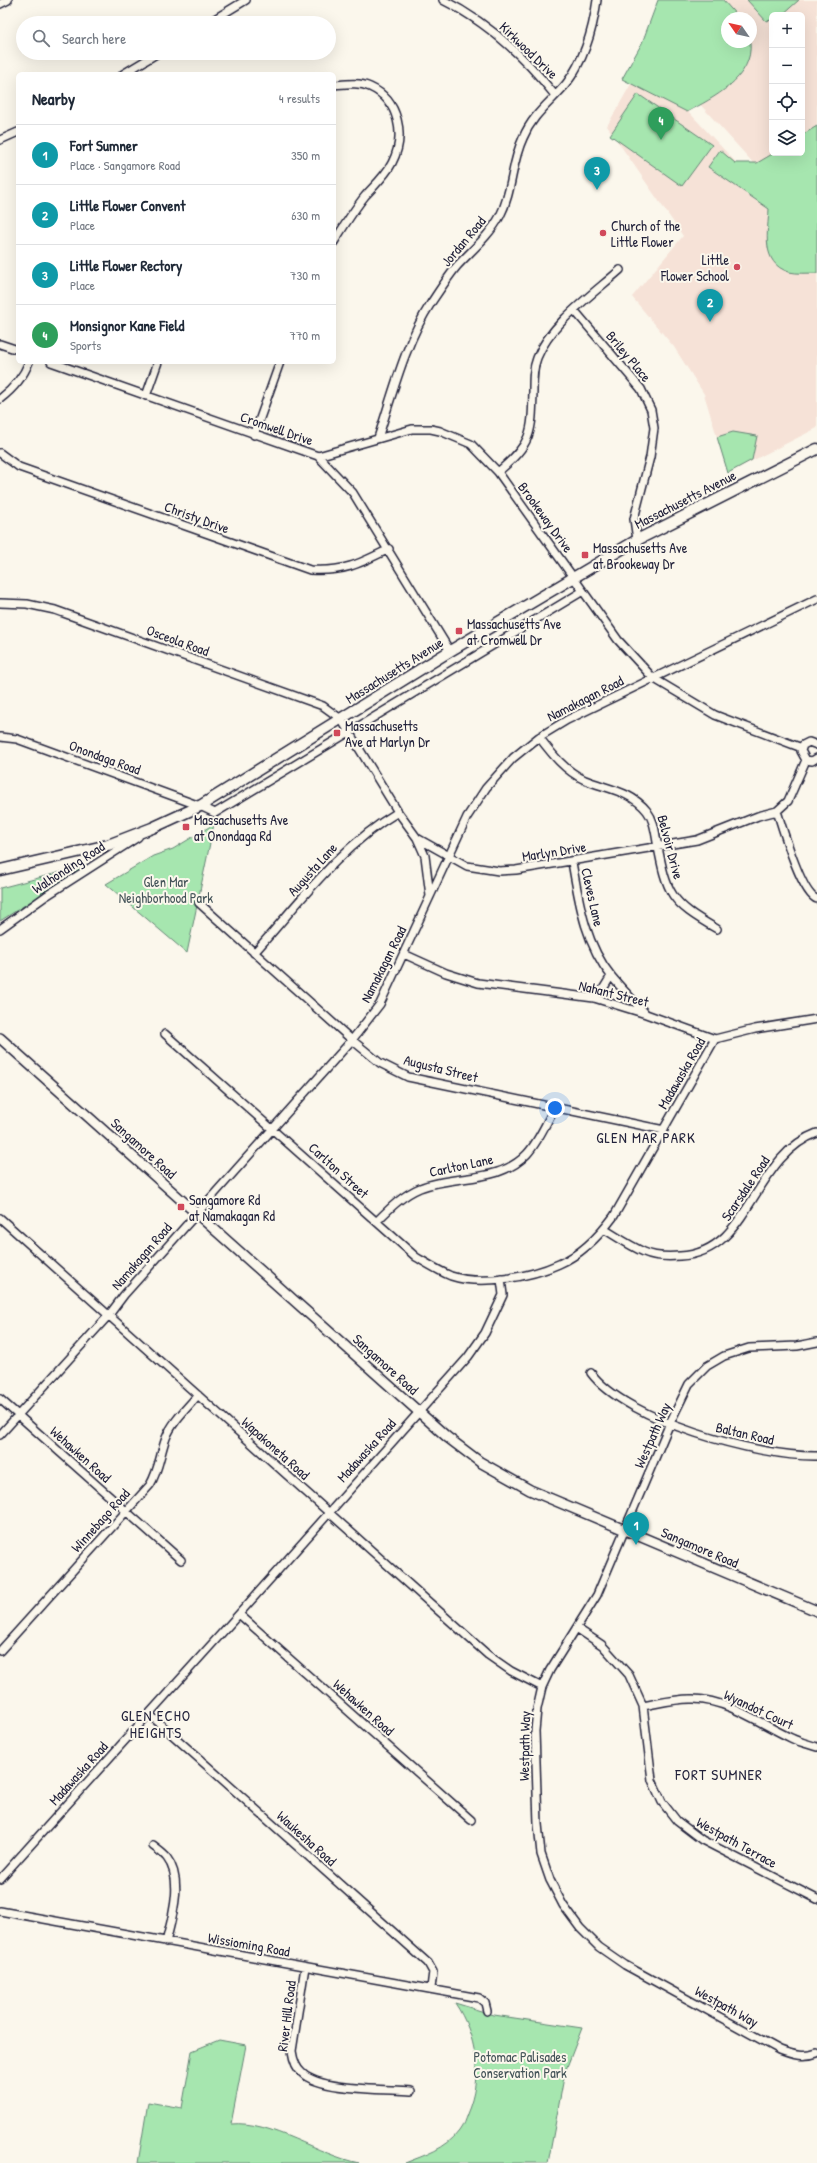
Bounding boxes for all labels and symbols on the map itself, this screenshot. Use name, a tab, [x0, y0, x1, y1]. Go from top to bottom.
north arrow	[721, 12, 757, 48]
street label: Kirkwood Drive	[496, 17, 563, 83]
pin: 4	[648, 107, 674, 140]
pin: 3	[584, 157, 610, 190]
street label: Jordan Road	[437, 212, 490, 270]
place label: Church of the Little Flower	[611, 216, 681, 251]
marker: Church of the Little Flower	[598, 228, 608, 238]
place label: Little Flower School	[660, 250, 729, 285]
marker: Little Flower School	[732, 262, 742, 272]
pin: 2	[697, 289, 723, 322]
street label: Briley Place	[601, 327, 656, 386]
street label: Cromwell Drive	[238, 407, 316, 449]
street label: Massachusetts Avenue	[631, 465, 739, 533]
street label: Brookeway Drive	[513, 478, 578, 557]
street label: Christy Drive	[162, 496, 232, 539]
place label: Massachusetts Ave at Brookeway Dr	[593, 538, 688, 574]
marker: Massachusetts Ave at Brookeway Dr	[580, 550, 590, 560]
place label: Massachusetts Ave at Cromwell Dr	[467, 614, 562, 649]
street label: Osceola Road	[144, 620, 212, 660]
marker: Massachusetts Ave at Cromwell Dr	[454, 626, 464, 636]
street label: Massachusetts Avenue	[342, 632, 447, 708]
street label: Namakagan Road	[544, 670, 627, 726]
place label: Massachusetts Ave at Marlyn Dr	[345, 716, 431, 752]
marker: Massachusetts Ave at Marlyn Dr	[332, 728, 342, 738]
street label: Onondaga Road	[66, 735, 144, 780]
place label: Massachusetts Ave at Onondaga Rd	[194, 810, 289, 846]
street label: Belvoir Drive	[653, 813, 689, 882]
marker: Massachusetts Ave at Onondaga Rd	[181, 822, 191, 832]
street label: Walhonding Road	[28, 836, 109, 898]
street label: Marlyn Drive	[521, 836, 588, 866]
street label: Augusta Lane	[283, 838, 342, 900]
street label: Cleves Lane	[577, 866, 609, 928]
park label: Glen Mar Neighborhood Park	[119, 872, 213, 908]
street label: Namakagan Road	[356, 922, 412, 1006]
street label: Nahant Street	[577, 975, 651, 1011]
street label: Madawaska Road	[653, 1033, 709, 1112]
street label: Augusta Street	[402, 1050, 480, 1087]
your location	[545, 1098, 565, 1118]
street label: Sangamore Road	[106, 1113, 181, 1184]
district label: GLEN MAR PARK	[596, 1127, 696, 1148]
street label: Carlton Street	[305, 1138, 373, 1202]
street label: Carlton Lane	[427, 1149, 495, 1181]
street label: Scarsdale Road	[716, 1151, 774, 1224]
place label: Sangamore Rd at Namakagan Rd	[189, 1190, 275, 1226]
marker: Sangamore Rd at Namakagan Rd	[176, 1202, 186, 1212]
street label: Namakagan Road	[106, 1218, 177, 1294]
street label: Sangamore Road	[348, 1329, 423, 1400]
street label: Westpath Way	[629, 1399, 676, 1471]
street label: Wapakoneta Road	[237, 1412, 314, 1485]
street label: Madawaska Road	[332, 1414, 400, 1486]
street label: Baltan Road	[714, 1417, 776, 1449]
street label: Wehawken Road	[46, 1422, 116, 1487]
street label: Winnebago Road	[66, 1484, 135, 1556]
pin: 1	[623, 1512, 649, 1545]
street label: Sangamore Road	[658, 1522, 742, 1573]
street label: Wehawken Road	[329, 1675, 399, 1740]
street label: Wyandot Court	[721, 1685, 797, 1734]
district label: GLEN ECHO HEIGHTS	[121, 1705, 191, 1743]
street label: Westpath Way	[514, 1711, 535, 1781]
street label: Madawaska Road	[44, 1737, 112, 1809]
district label: FORT SUMNER	[674, 1764, 763, 1785]
street label: Waukesha Road	[273, 1806, 341, 1870]
street label: Westpath Terrace	[693, 1812, 781, 1873]
street label: Wissioming Road	[206, 1927, 292, 1962]
street label: River Hill Road	[272, 1979, 300, 2052]
street label: Westpath Way	[691, 1981, 762, 2032]
park label: Potomac Palisades Conservation Park	[473, 2047, 567, 2082]

